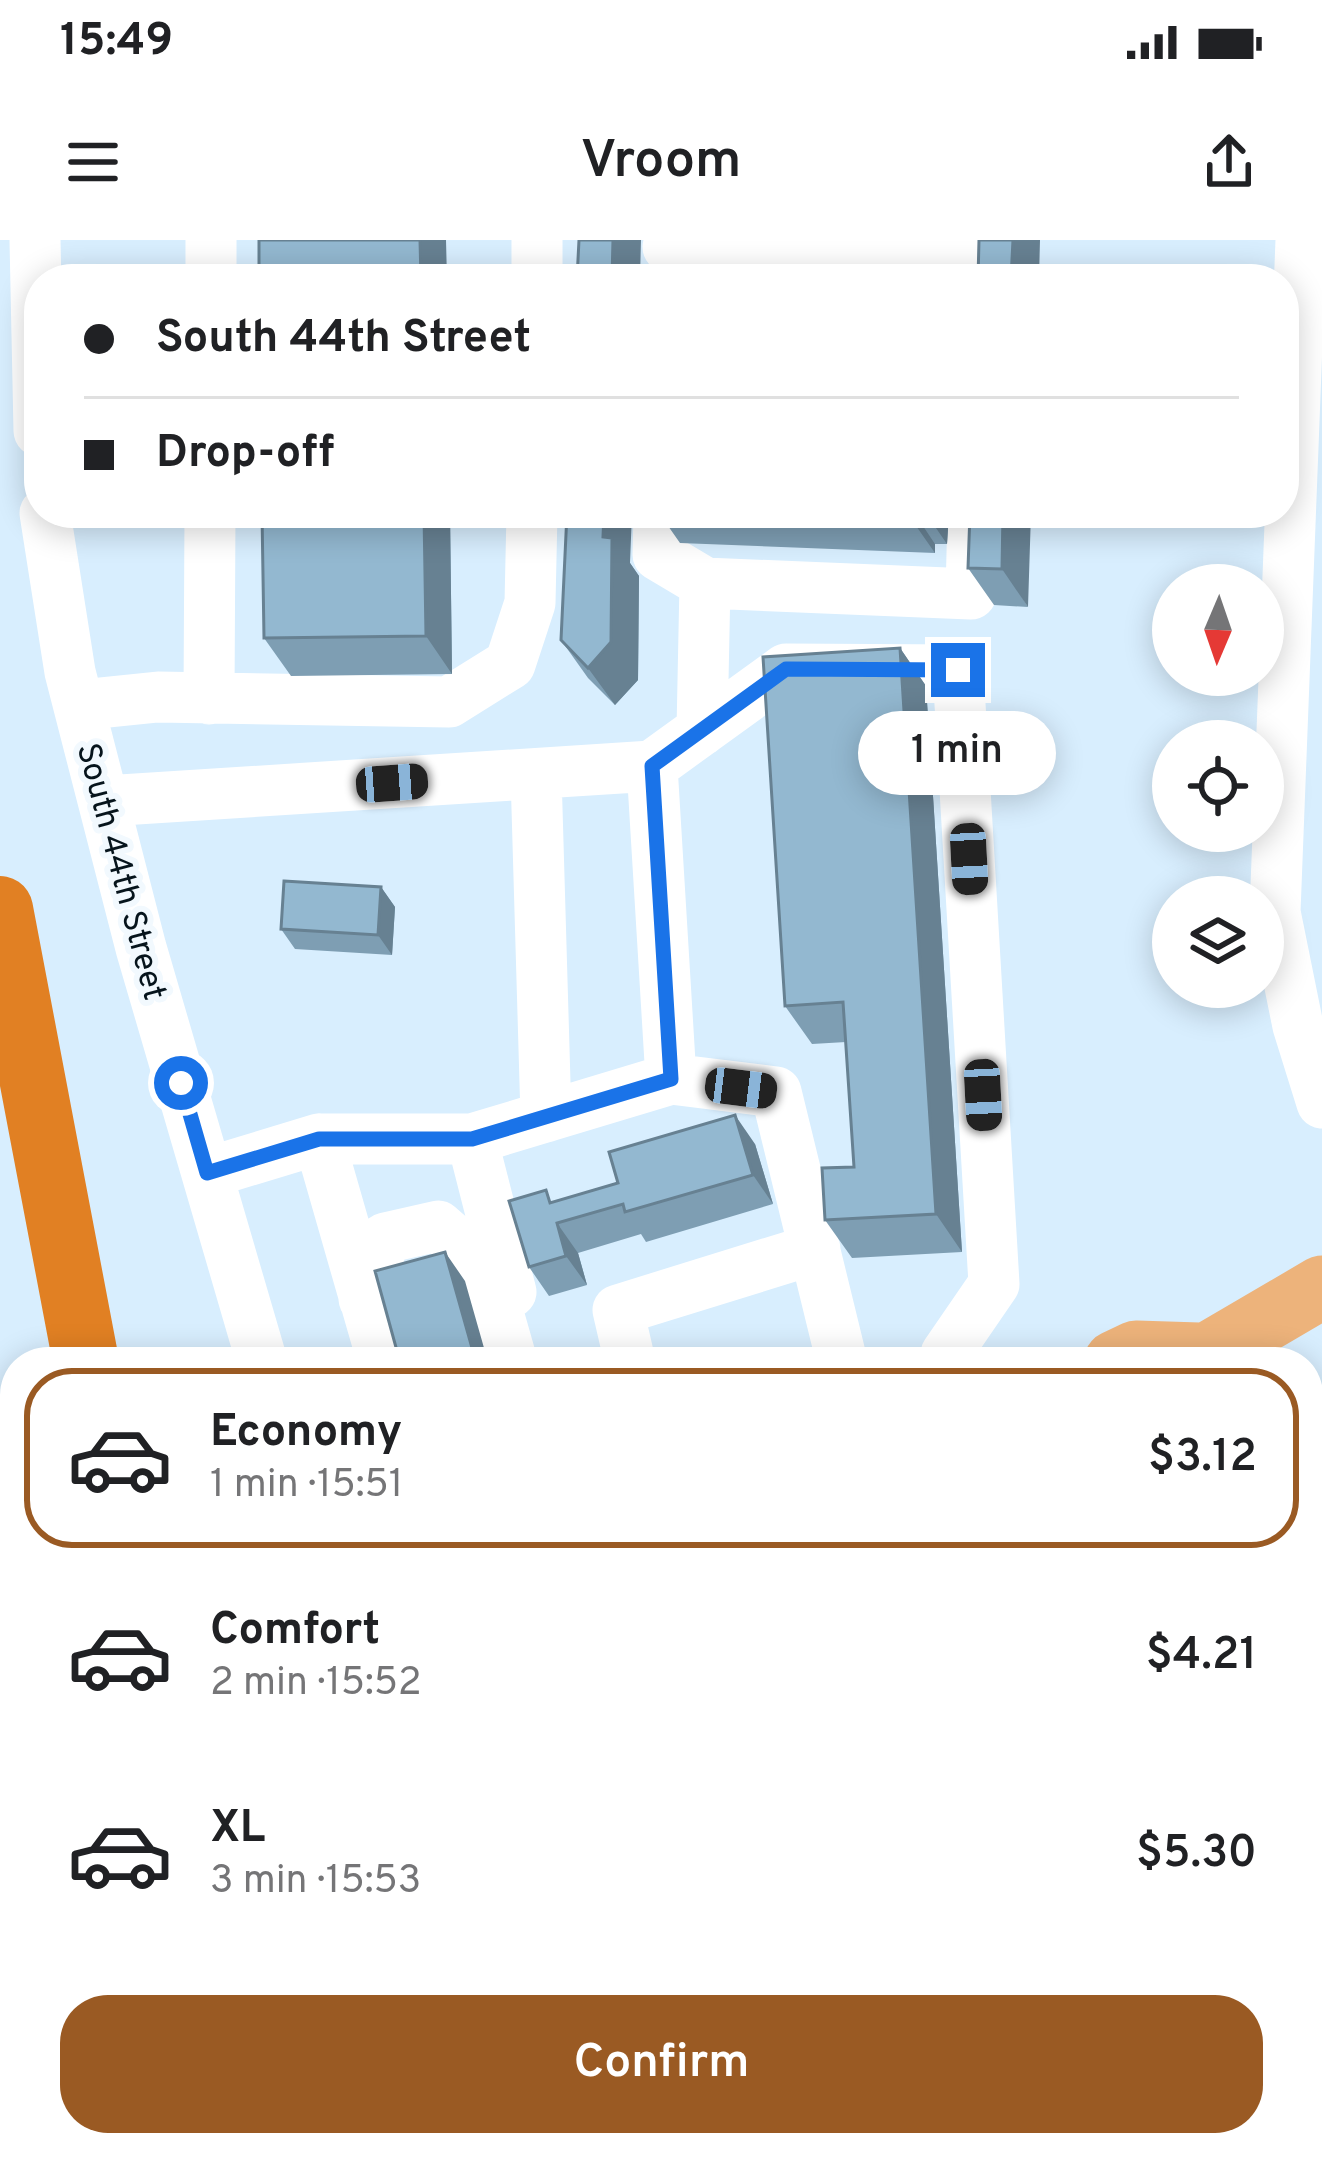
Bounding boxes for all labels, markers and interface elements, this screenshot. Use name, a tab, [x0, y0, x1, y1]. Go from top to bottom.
text: 15:49	[60, 14, 173, 71]
text: Vroom	[580, 128, 742, 197]
icon: menu	[60, 129, 126, 195]
icon: share	[1196, 129, 1262, 195]
text: South 44th Street	[156, 311, 531, 368]
text: Drop-off	[156, 426, 335, 483]
north arrow	[1152, 564, 1284, 696]
map controls	[1152, 564, 1284, 1008]
route end	[931, 643, 985, 697]
callout: 1 min	[859, 712, 1057, 796]
button: locate	[1152, 720, 1284, 852]
text: 1 min	[911, 728, 1003, 777]
street label: South 44th Street	[65, 739, 174, 1005]
car	[355, 763, 429, 803]
car	[949, 822, 989, 896]
button: layers	[1152, 876, 1284, 1008]
route start	[154, 1056, 208, 1110]
car	[963, 1058, 1003, 1132]
car	[703, 1066, 779, 1110]
icon: car	[66, 1404, 174, 1512]
text: Economy	[210, 1405, 402, 1462]
text: $3.12	[1148, 1430, 1257, 1487]
text: 1 min · 15:51	[210, 1462, 403, 1511]
icon: car	[66, 1602, 174, 1710]
text: Comfort	[210, 1603, 380, 1660]
text: $4.21	[1146, 1628, 1257, 1685]
text: 2 min · 15:52	[210, 1660, 422, 1709]
icon: car	[66, 1800, 174, 1908]
text: XL	[210, 1801, 265, 1858]
text: $5.30	[1136, 1826, 1257, 1883]
text: 3 min · 15:53	[210, 1858, 421, 1907]
button: Confirm	[60, 1995, 1263, 2133]

